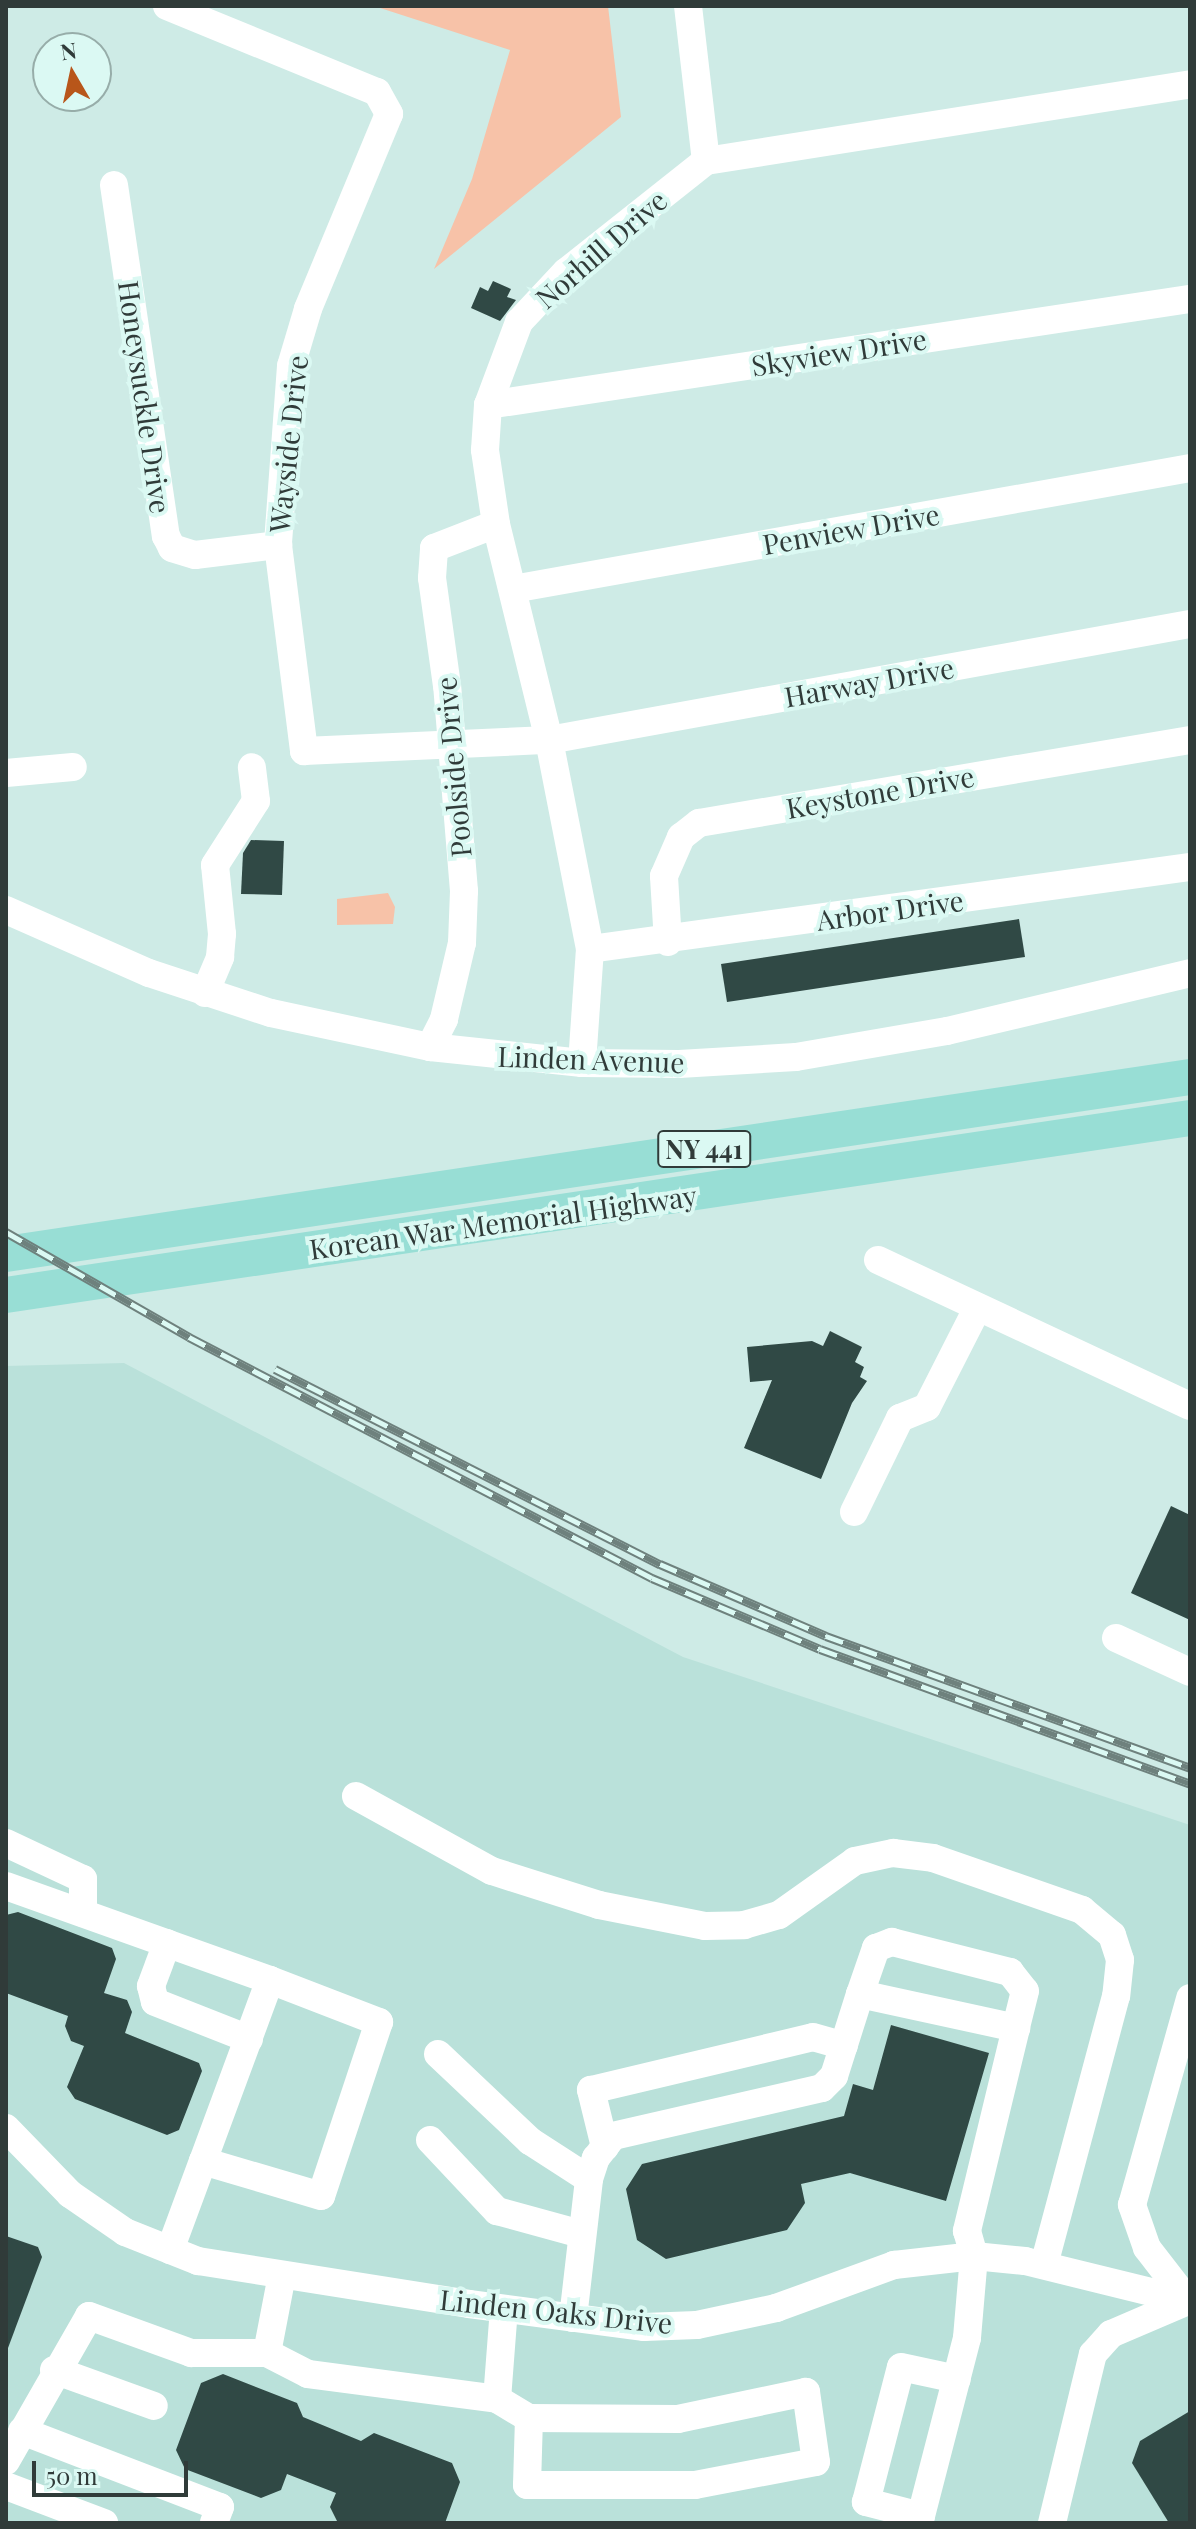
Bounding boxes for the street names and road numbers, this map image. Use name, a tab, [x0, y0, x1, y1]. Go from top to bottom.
street label: Norhill Drive	[529, 183, 673, 315]
street label: Honeysuckle Drive	[112, 278, 178, 516]
street label: Skyview Drive	[749, 322, 929, 382]
street label: Wayside Drive	[262, 354, 314, 534]
street label: Penview Drive	[760, 497, 942, 561]
street label: Harway Drive	[781, 651, 957, 713]
street label: Poolside Drive	[428, 675, 478, 859]
street label: Keystone Drive	[783, 759, 977, 825]
street label: Arbor Drive	[814, 883, 966, 937]
street label: Linden Avenue	[497, 1039, 685, 1079]
road number: NY 441	[656, 1127, 752, 1171]
street label: Korean War Memorial Highway	[306, 1178, 700, 1266]
street label: Linden Oaks Drive	[438, 2282, 674, 2340]

